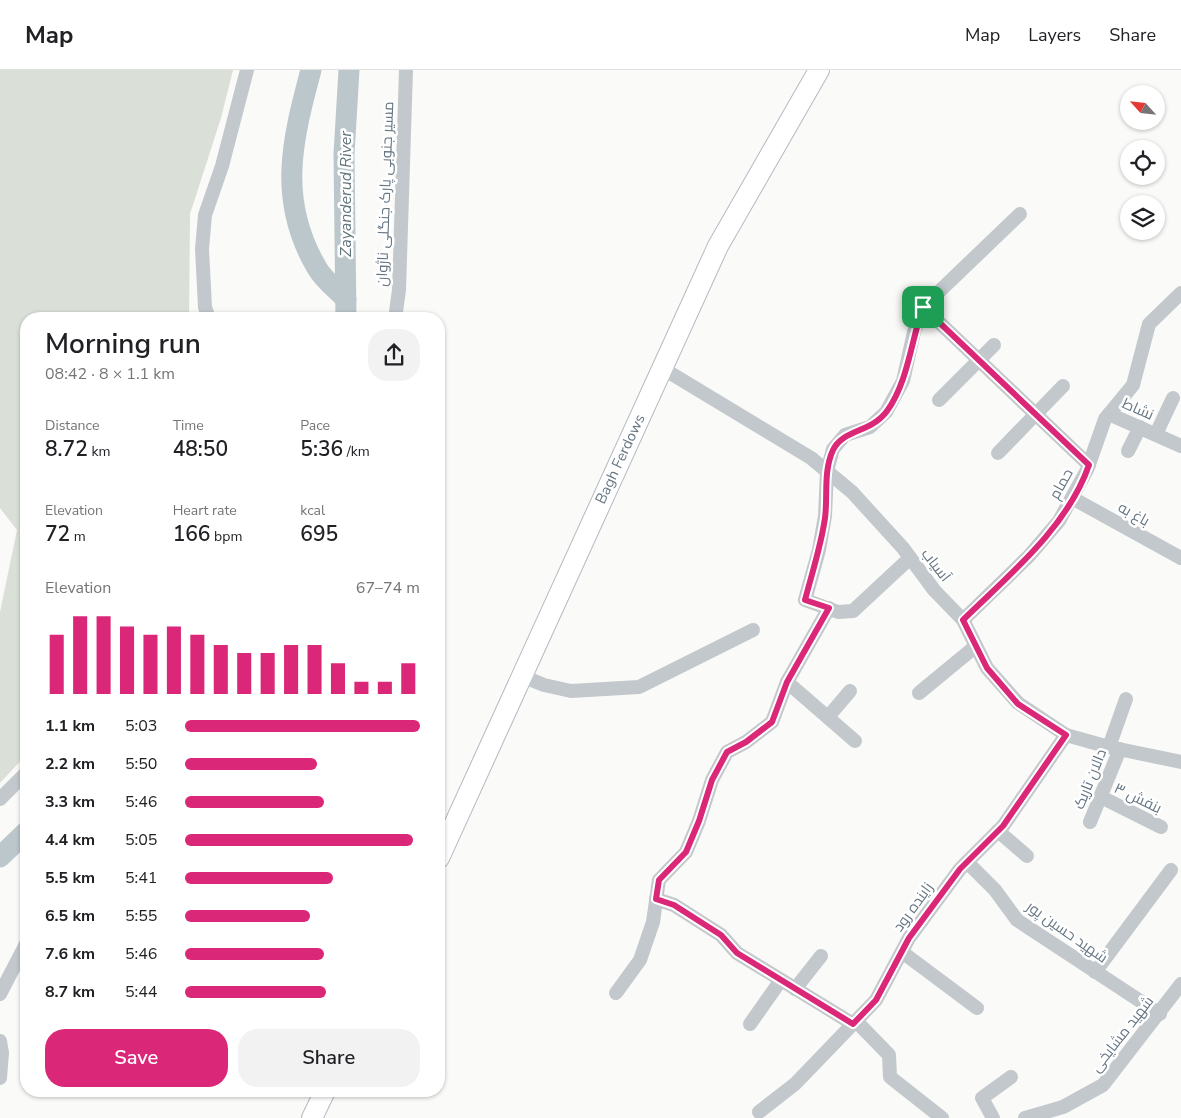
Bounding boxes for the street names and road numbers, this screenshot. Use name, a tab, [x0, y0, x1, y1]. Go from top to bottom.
street label: مسیر جنوبی پارک جنگلی ناژوان	[372, 101, 398, 287]
street label: نشاط	[1119, 393, 1157, 425]
street label: Bagh Ferdows	[590, 411, 650, 507]
street label: حمام	[1044, 465, 1078, 503]
street label: باغ به	[1114, 497, 1153, 532]
street label: آسیاب	[917, 544, 955, 586]
street label: دالان تاریک	[1069, 746, 1111, 812]
street label: بنفش ۳	[1111, 778, 1165, 818]
street label: زاینده رود	[888, 878, 938, 936]
street label: شهید حسین پور	[1021, 896, 1112, 967]
street label: شهید مشایخی	[1086, 992, 1158, 1076]

